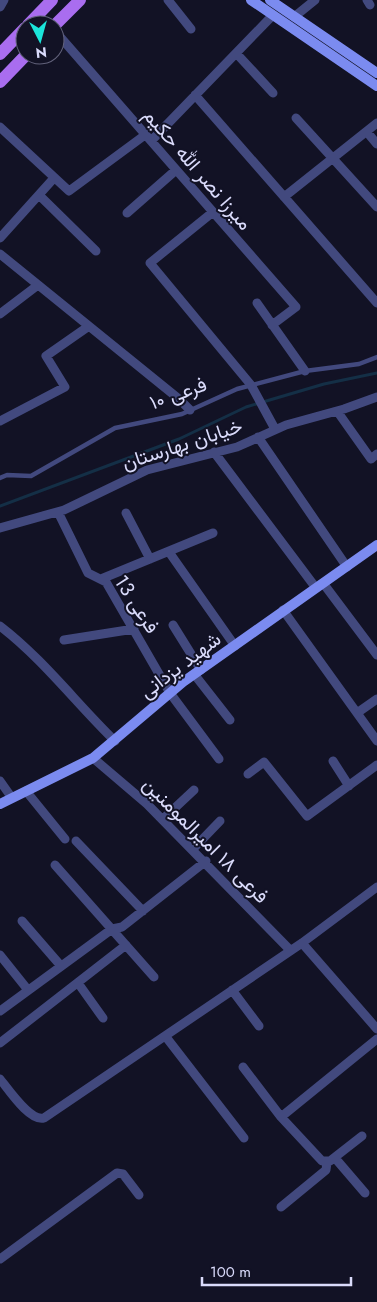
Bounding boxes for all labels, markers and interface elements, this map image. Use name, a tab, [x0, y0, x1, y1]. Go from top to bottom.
north arrow	[15, 15, 65, 65]
text: N	[35, 42, 48, 63]
street label: میرزا نصر الله حکیم	[136, 102, 259, 237]
street label: فرعی ۱۰	[146, 370, 211, 417]
street label: خیابان بهارستان	[118, 411, 246, 478]
street label: فرعی 13	[107, 569, 166, 639]
street label: شهید یزدانی	[133, 625, 227, 706]
street label: فرعی ۱۸ امیرالمومنین	[136, 771, 275, 910]
scale bar	[202, 1254, 351, 1286]
text: 100 m	[210, 1261, 251, 1283]

